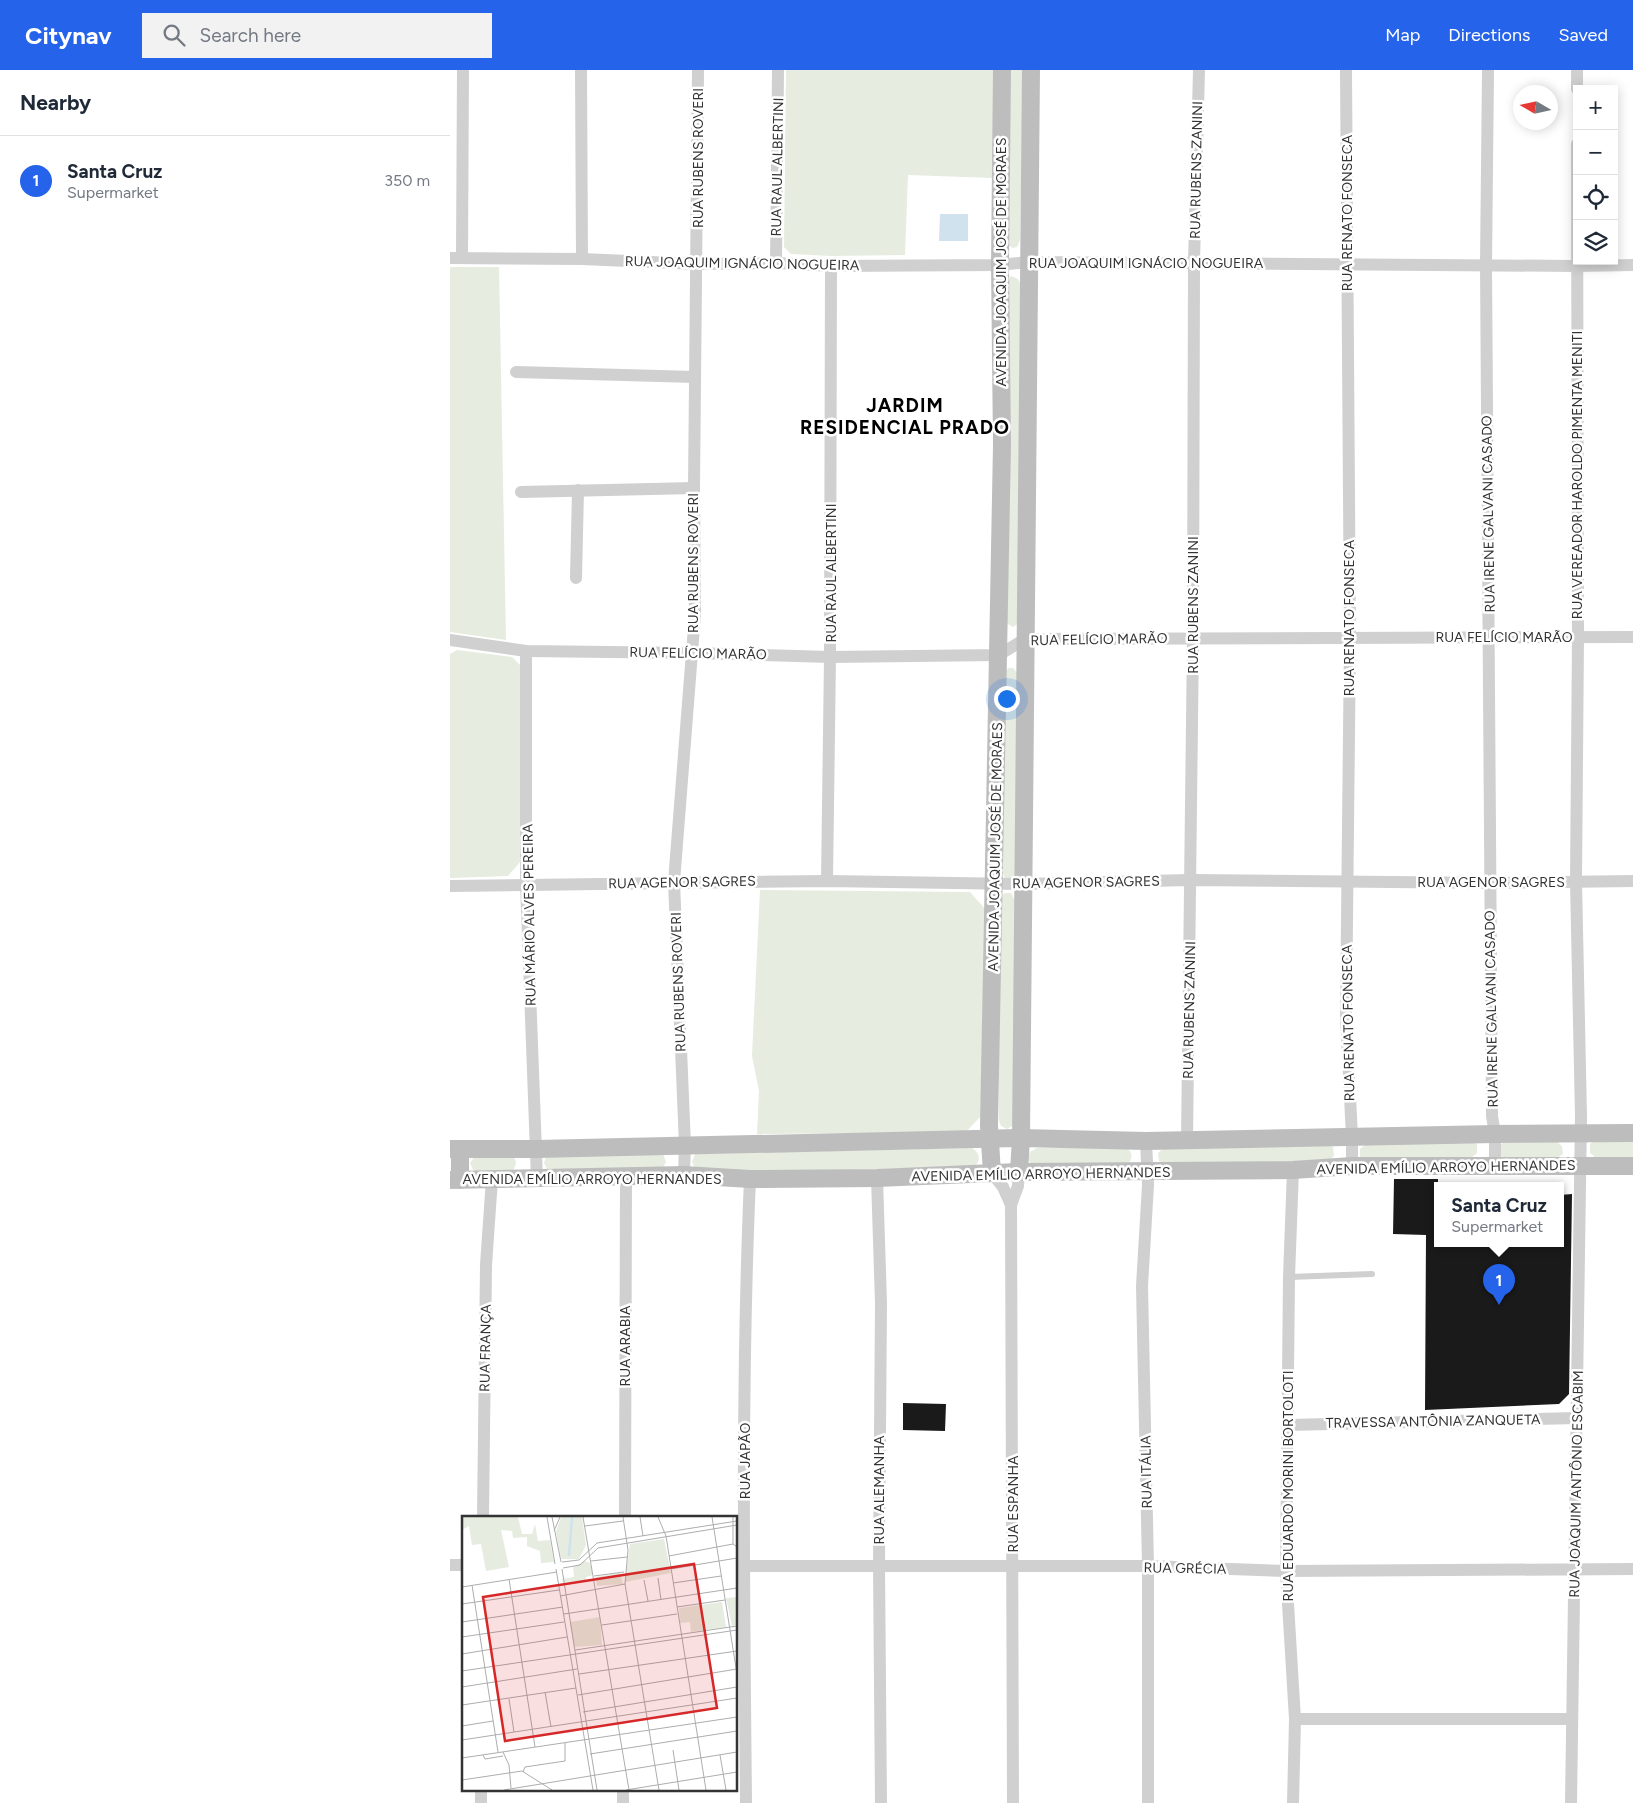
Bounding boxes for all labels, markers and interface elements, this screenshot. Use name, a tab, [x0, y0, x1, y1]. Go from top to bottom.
search box	[142, 13, 492, 58]
text: Citynav	[25, 21, 112, 50]
icon: search	[160, 21, 188, 49]
text: Search here	[200, 24, 301, 47]
text: Map	[1385, 24, 1420, 46]
text: Directions	[1448, 24, 1530, 46]
text: Saved	[1558, 24, 1608, 46]
north arrow	[1513, 85, 1558, 130]
map controls	[1573, 85, 1618, 265]
button: +	[1573, 85, 1618, 130]
street label: RUA RUBENS ROVERI	[690, 88, 707, 228]
text: Nearby	[20, 90, 91, 115]
street label: RUA RAUL ALBERTINI	[768, 97, 787, 237]
street label: RUA RUBENS ZANINI	[1187, 101, 1206, 239]
button: −	[1573, 130, 1618, 175]
street label: RUA RENATO FONSECA	[1339, 134, 1356, 291]
street label: AVENIDA JOAQUIM JOSÉ DE MORAES	[993, 137, 1010, 387]
text: Santa Cruz	[67, 160, 162, 183]
text: 1	[33, 171, 39, 190]
text: 350 m	[384, 171, 430, 190]
button: locate	[1573, 175, 1618, 220]
text: Supermarket	[67, 183, 159, 202]
button: layers	[1573, 220, 1618, 265]
street label: RUA JOAQUIM IGNÁCIO NOGUEIRA	[625, 253, 860, 274]
street label: RUA JOAQUIM IGNÁCIO NOGUEIRA	[1029, 255, 1264, 272]
street label: RUA VEREADOR HAROLDO PIMENTA MENITI	[1569, 331, 1586, 619]
district label: JARDIM RESIDENCIAL PRADO	[800, 394, 1010, 439]
street label: RUA IRENE GALVANI CASADO	[1478, 415, 1499, 613]
street label: RUA RUBENS ROVERI	[685, 493, 702, 633]
street label: RUA RAUL ALBERTINI	[823, 504, 840, 642]
street label: RUA RUBENS ZANINI	[1185, 536, 1202, 674]
street label: RUA RENATO FONSECA	[1341, 539, 1358, 696]
street label: RUA FELÍCIO MARÃO	[1435, 629, 1573, 646]
street label: RUA FELÍCIO MARÃO	[1030, 630, 1168, 649]
street label: RUA FELÍCIO MARÃO	[629, 644, 767, 663]
your location	[994, 686, 1020, 712]
street label: AVENIDA JOAQUIM JOSÉ DE MORAES	[985, 722, 1006, 972]
street label: RUA MÁRIO ALVES PEREIRA	[519, 823, 540, 1006]
street label: RUA AGENOR SAGRES	[608, 873, 756, 892]
street label: RUA AGENOR SAGRES	[1012, 873, 1160, 892]
street label: RUA AGENOR SAGRES	[1417, 874, 1565, 891]
street label: RUA IRENE GALVANI CASADO	[1481, 910, 1502, 1108]
street label: RUA RUBENS ROVERI	[668, 912, 689, 1052]
street label: RUA RUBENS ZANINI	[1180, 941, 1199, 1079]
street label: RUA RENATO FONSECA	[1339, 944, 1358, 1101]
street label: AVENIDA EMÍLIO ARROYO HERNANDES	[1316, 1157, 1576, 1178]
street label: AVENIDA EMÍLIO ARROYO HERNANDES	[911, 1164, 1171, 1185]
street label: AVENIDA EMÍLIO ARROYO HERNANDES	[462, 1171, 722, 1188]
popup	[1434, 1182, 1564, 1247]
text: Santa Cruz	[1451, 1194, 1547, 1217]
text: Supermarket	[1451, 1217, 1543, 1236]
pin: 1	[1483, 1264, 1515, 1305]
street label: RUA FRANÇA	[476, 1303, 495, 1392]
street label: RUA ARABIA	[617, 1305, 634, 1387]
street label: RUA JOAQUIM ANTÔNIO ESCABIM	[1566, 1370, 1587, 1598]
street label: RUA EDUARDO MORINI BORTOLOTI	[1280, 1371, 1297, 1601]
street label: TRAVESSA ANTÔNIA ZANQUETA	[1326, 1411, 1541, 1432]
street label: RUA JAPÃO	[737, 1422, 754, 1499]
street label: RUA ALEMANHA	[871, 1435, 888, 1544]
street label: RUA ITÁLIA	[1137, 1435, 1156, 1509]
street label: RUA ESPANHA	[1005, 1455, 1022, 1552]
inset map	[462, 1516, 738, 1790]
street label: RUA GRÉCIA	[1144, 1559, 1227, 1578]

